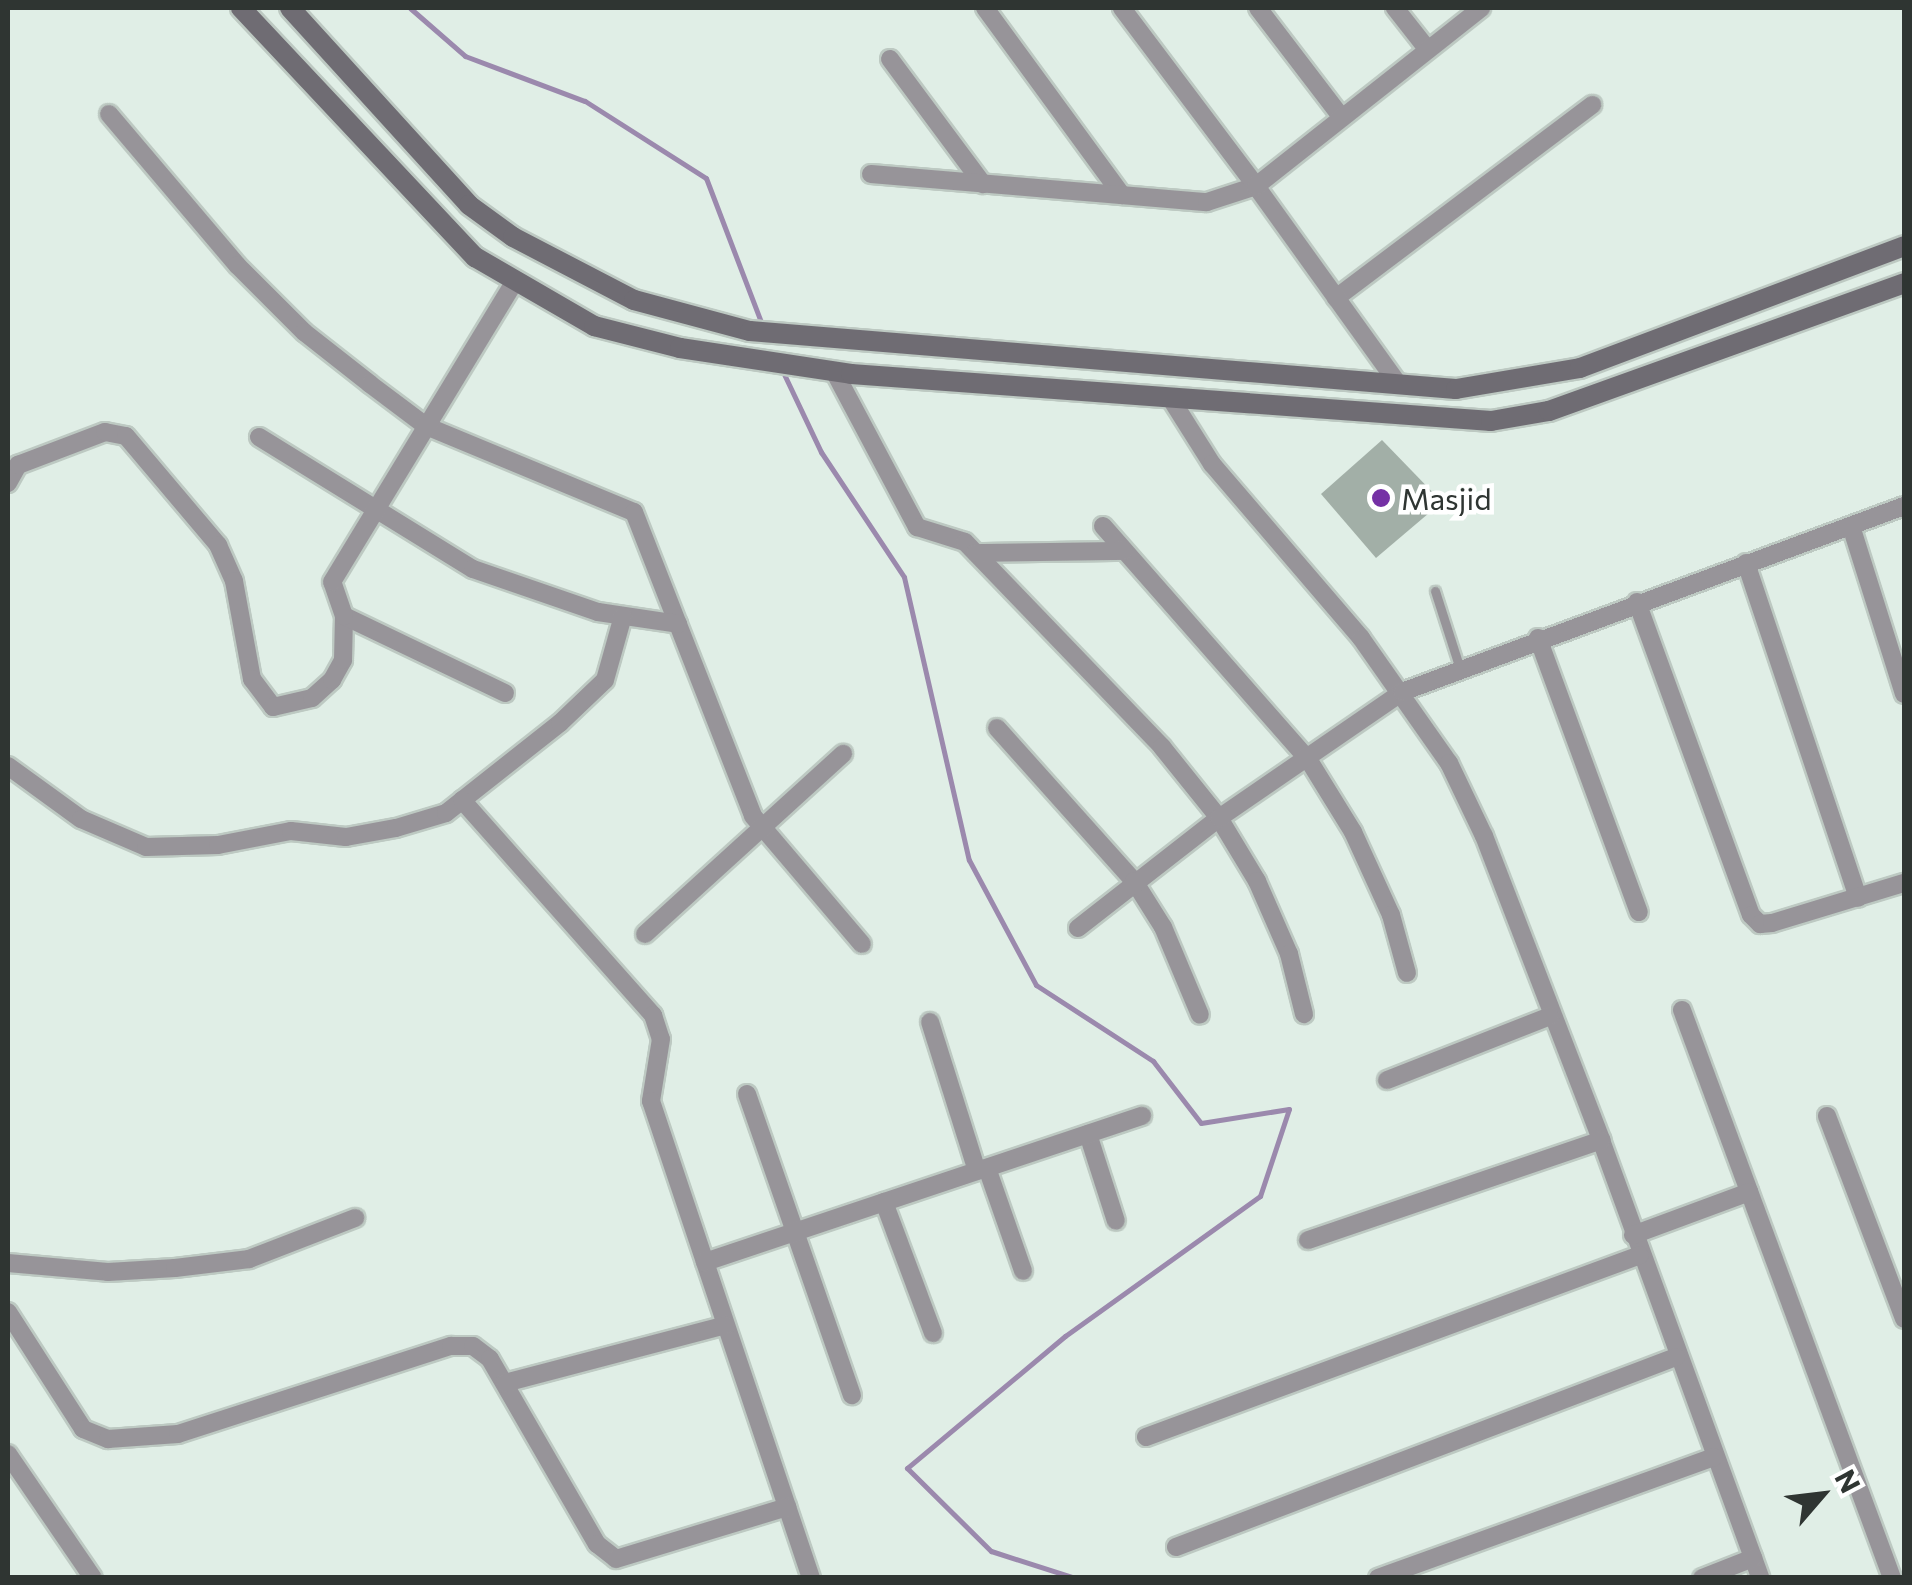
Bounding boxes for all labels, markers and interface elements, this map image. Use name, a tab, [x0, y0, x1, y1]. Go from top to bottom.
place label: Masjid	[1401, 480, 1491, 516]
marker: Masjid	[1370, 487, 1392, 509]
north arrow	[1772, 1445, 1872, 1545]
text: N	[1829, 1464, 1868, 1498]

